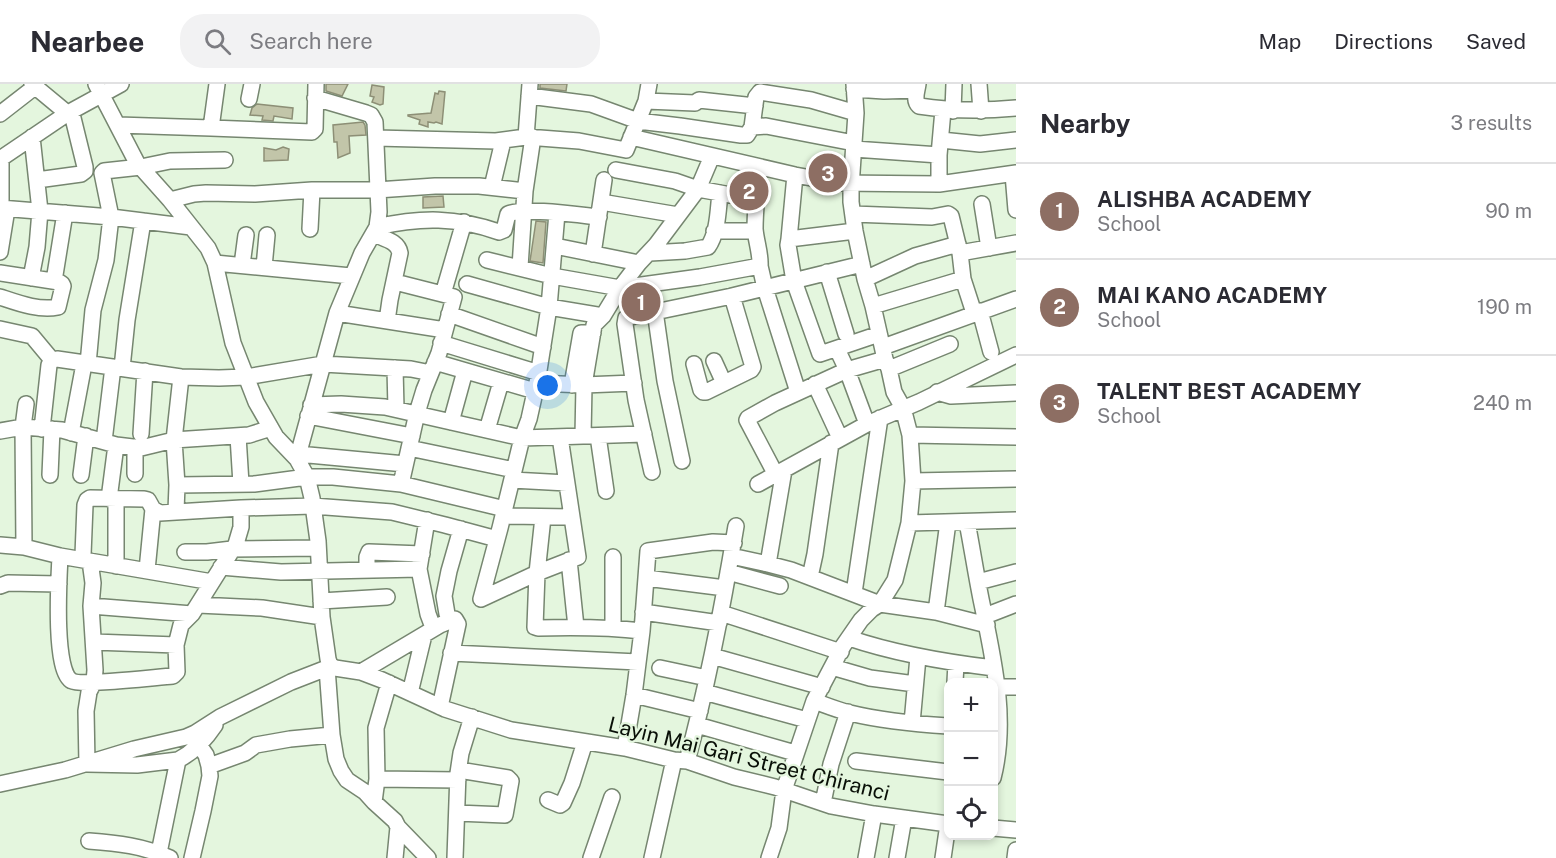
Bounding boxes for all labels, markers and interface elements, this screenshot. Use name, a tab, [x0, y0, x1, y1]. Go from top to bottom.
search box	[180, 14, 600, 68]
text: Nearbee	[30, 25, 144, 58]
icon: search	[201, 25, 234, 58]
text: Search here	[249, 28, 373, 54]
text: Map	[1259, 29, 1301, 54]
text: Directions	[1334, 29, 1433, 54]
text: Saved	[1466, 29, 1526, 54]
text: Nearby	[1040, 108, 1130, 139]
text: 3 results	[1451, 111, 1532, 135]
pin: 3	[808, 150, 848, 196]
pin: 2	[730, 168, 768, 214]
text: ALISHBA ACADEMY	[1097, 186, 1312, 212]
text: 1	[1055, 199, 1064, 223]
text: 90 m	[1485, 199, 1532, 223]
text: School	[1097, 212, 1161, 236]
pin: 1	[622, 280, 660, 324]
text: MAI KANO ACADEMY	[1097, 282, 1327, 308]
text: 2	[1053, 295, 1066, 319]
text: 190 m	[1477, 295, 1532, 319]
text: School	[1097, 308, 1161, 332]
your location	[533, 371, 562, 400]
text: TALENT BEST ACADEMY	[1097, 378, 1361, 404]
text: 3	[1053, 391, 1066, 415]
text: 240 m	[1473, 391, 1532, 415]
text: School	[1097, 404, 1161, 428]
map controls	[944, 678, 998, 840]
button: +	[944, 678, 998, 732]
street label: Layin Mai Gari Street Chiranci	[606, 711, 892, 806]
button: −	[944, 732, 998, 786]
button: locate	[944, 786, 998, 840]

